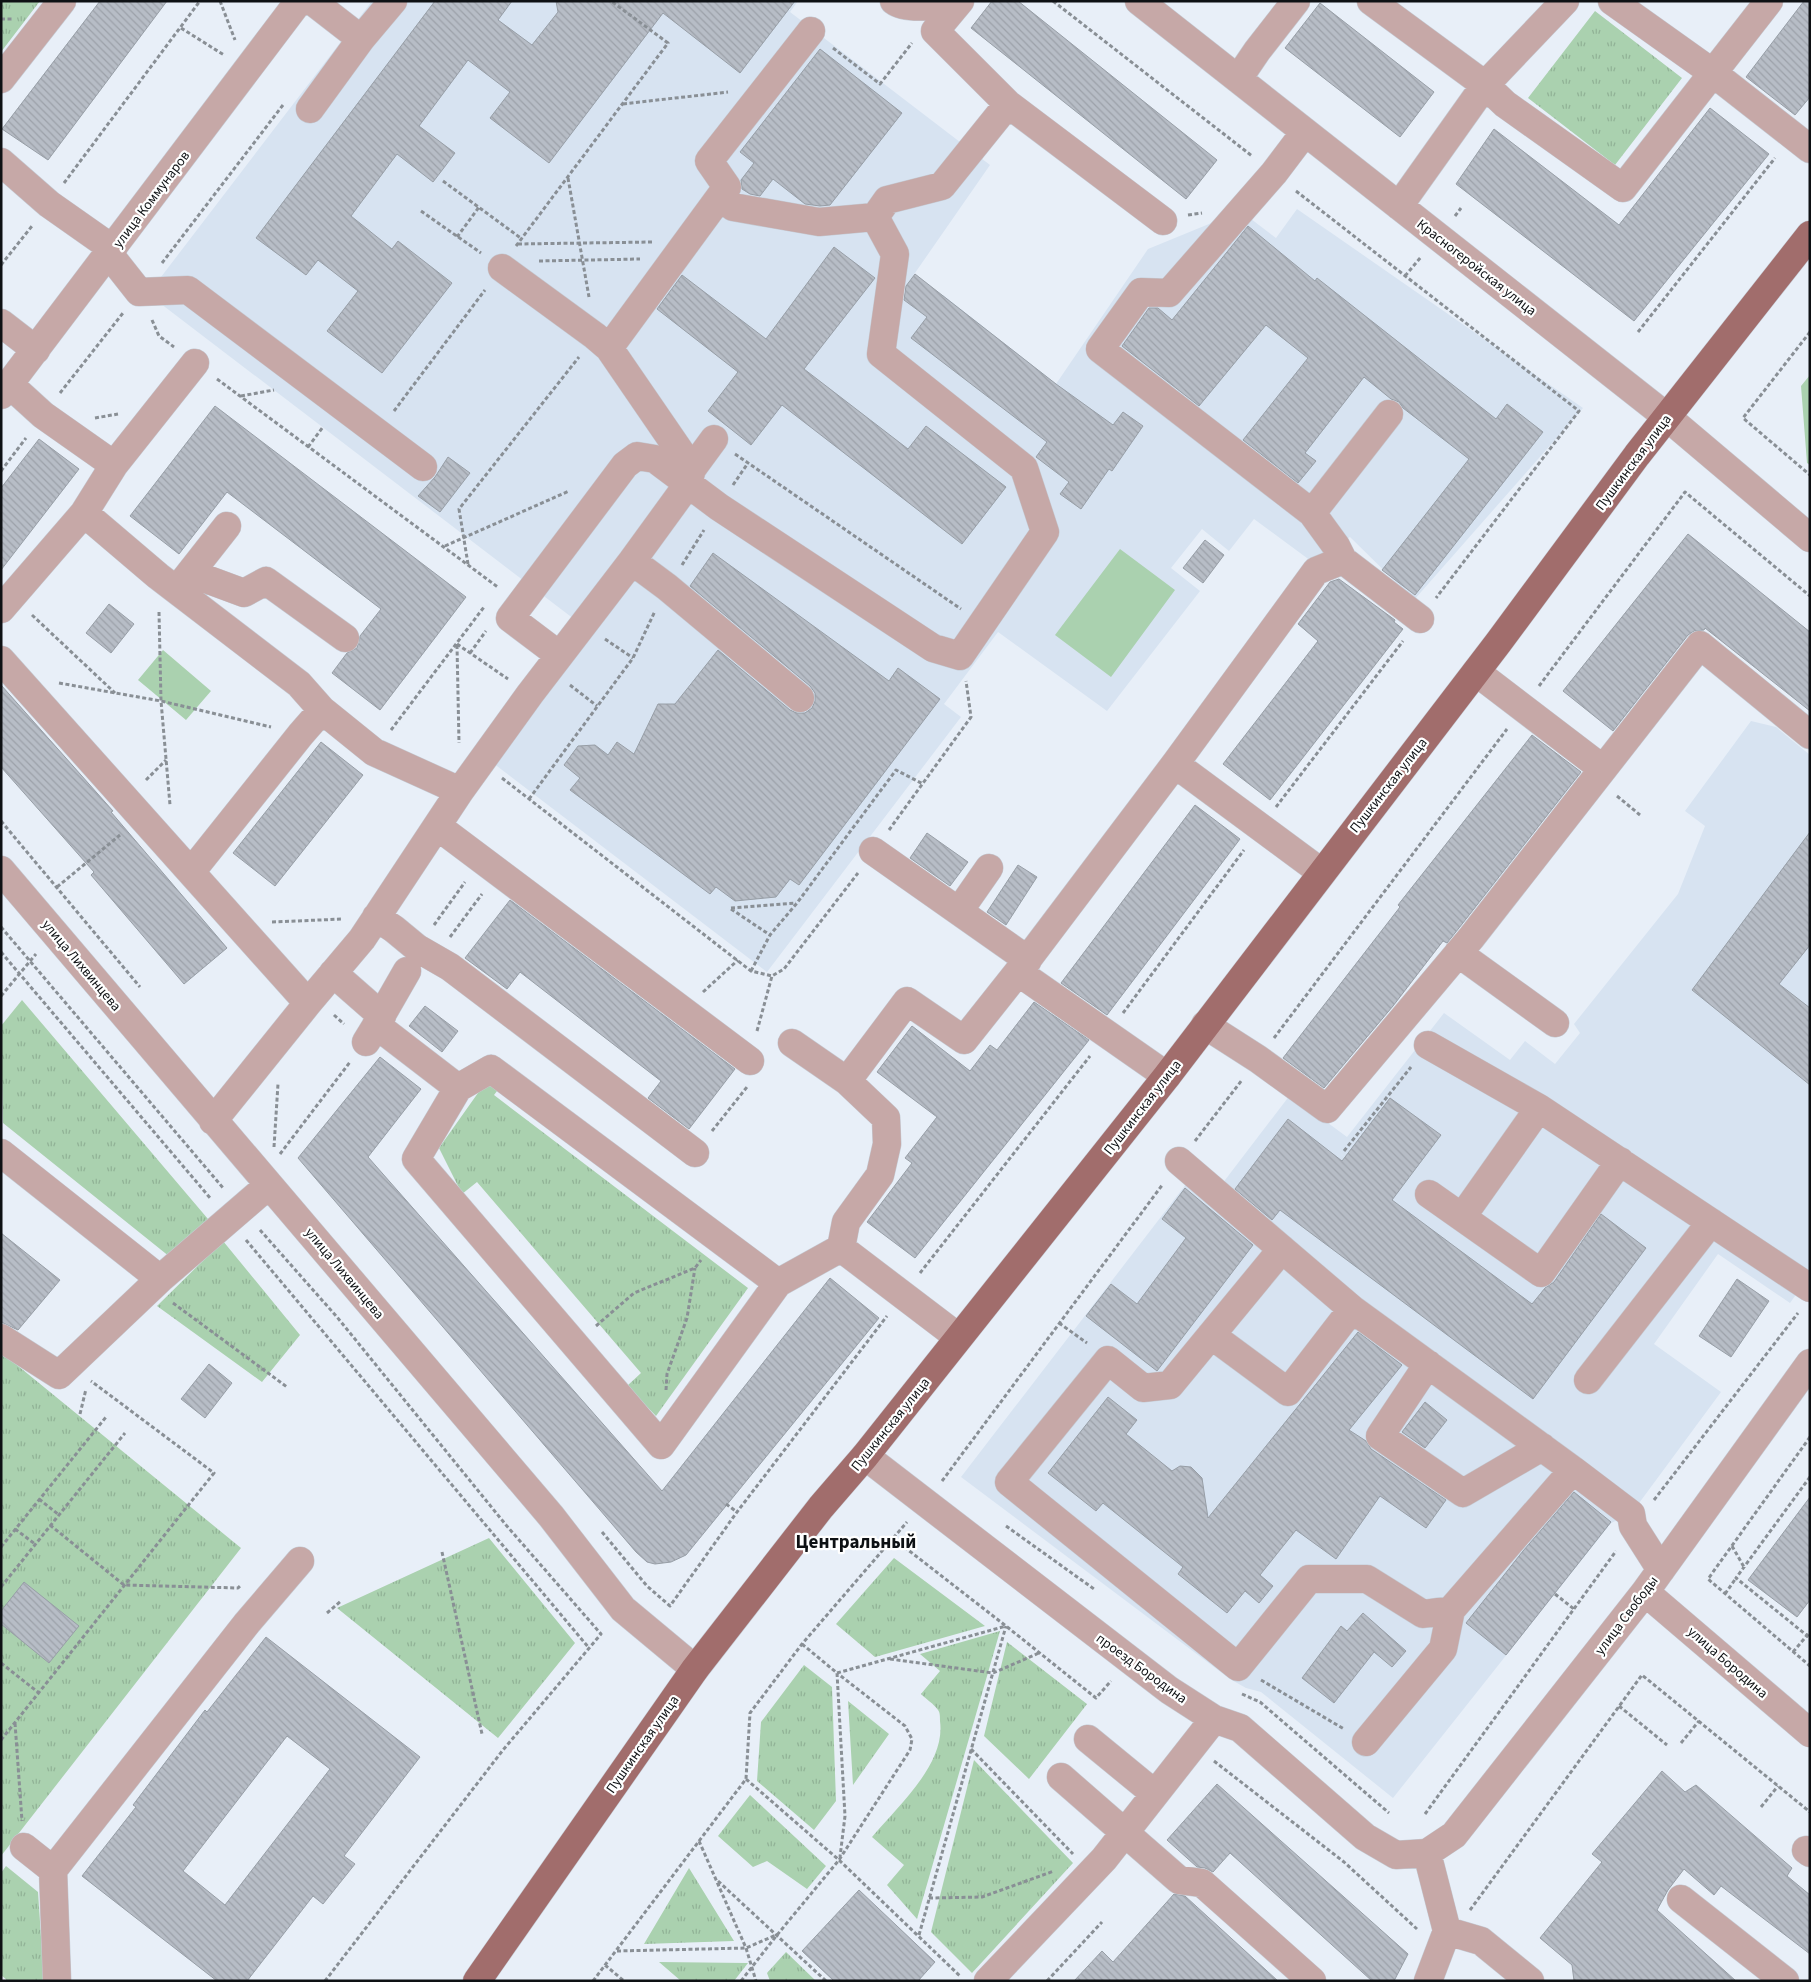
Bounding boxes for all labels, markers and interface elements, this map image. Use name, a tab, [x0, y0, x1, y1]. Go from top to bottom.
street label: улица Коммунаров	[109, 147, 195, 252]
street label: Красногеройская улица	[1412, 215, 1540, 321]
street label: Пушкинская улица	[1591, 410, 1677, 515]
street label: Пушкинская улица	[1345, 734, 1432, 837]
street label: улица Лихвинцева	[37, 915, 126, 1016]
street label: Пушкинская улица	[1099, 1056, 1186, 1159]
street label: улица Лихвинцева	[300, 1223, 389, 1324]
street label: Пушкинская улица	[847, 1373, 935, 1476]
district label: Центральный	[796, 1529, 916, 1556]
street label: улица Свободы	[1590, 1572, 1663, 1659]
street label: улица Бородина	[1683, 1622, 1772, 1703]
street label: проезд Бородина	[1092, 1629, 1191, 1709]
street label: Пушкинская улица	[601, 1691, 684, 1798]

